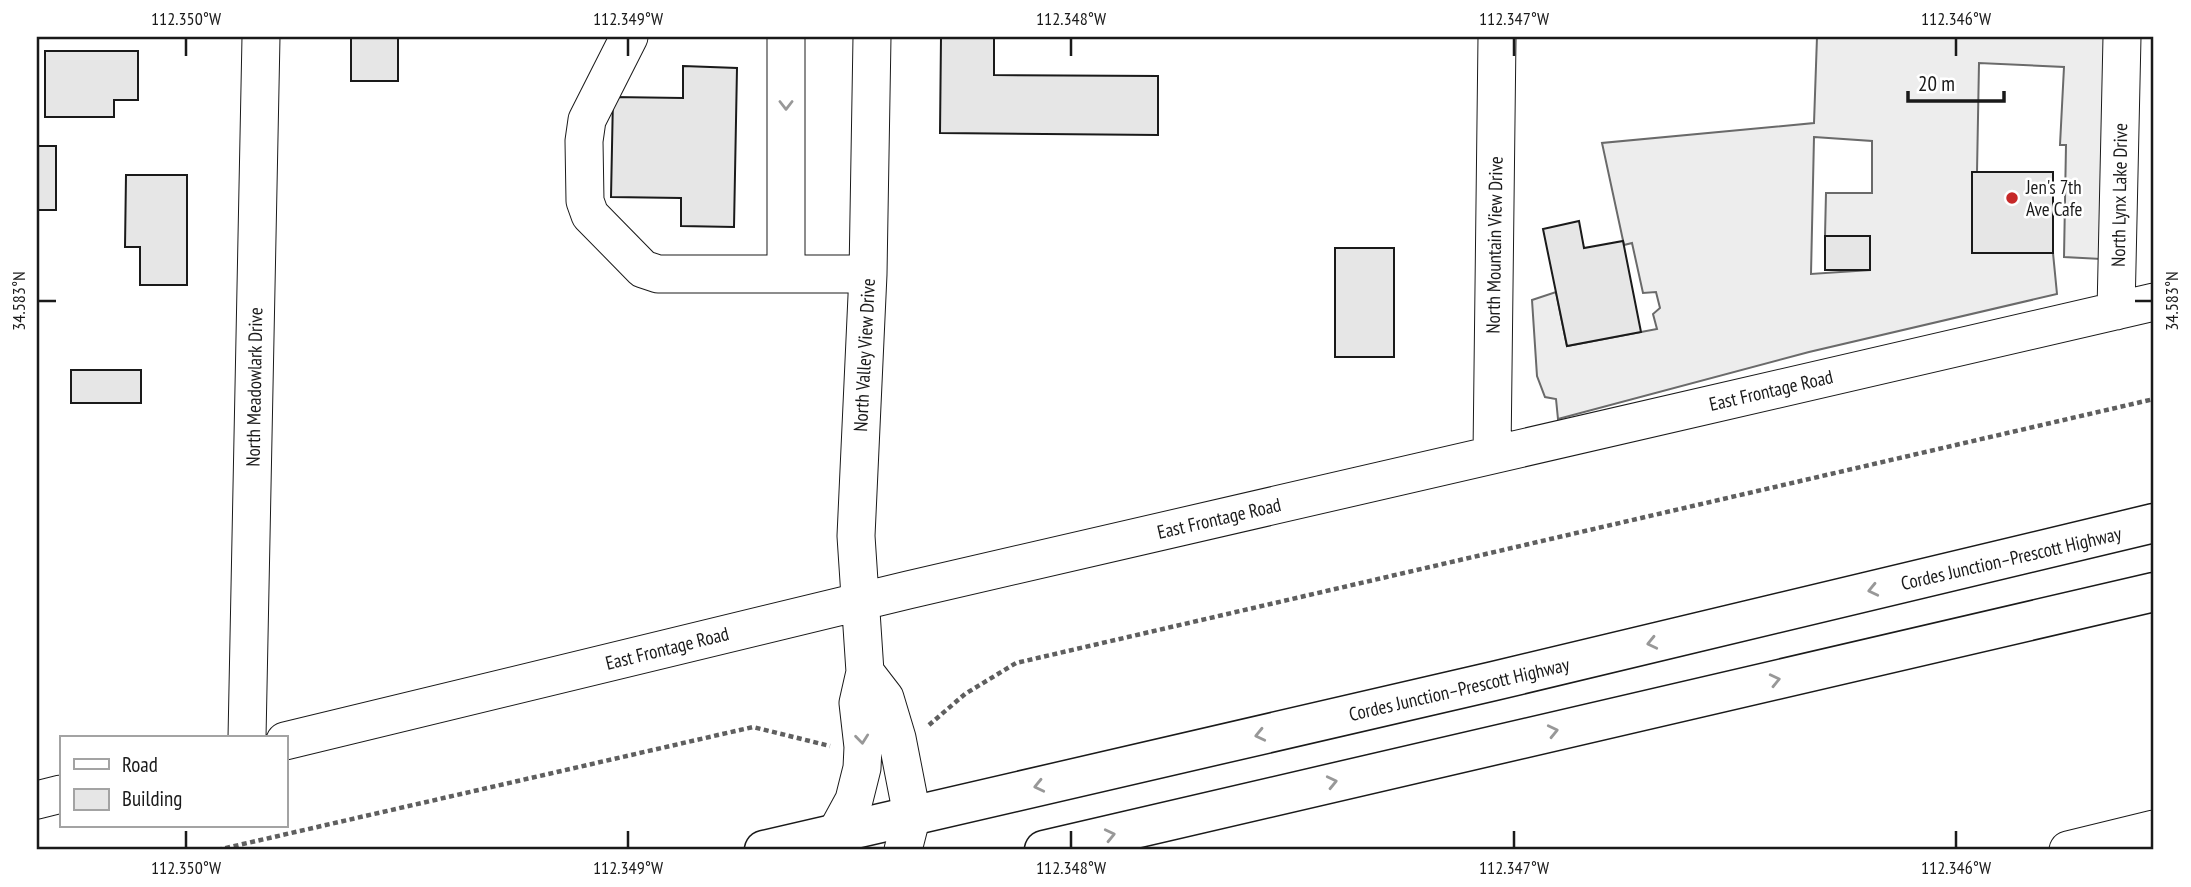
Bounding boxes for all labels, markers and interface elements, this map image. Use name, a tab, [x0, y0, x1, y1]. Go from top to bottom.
text: 112.350°W	[151, 7, 221, 30]
text: 112.349°W	[593, 7, 663, 30]
text: 112.348°W	[1036, 7, 1106, 30]
text: 112.347°W	[1479, 7, 1549, 30]
text: 112.346°W	[1921, 7, 1991, 30]
scale bar	[1908, 60, 2004, 104]
text: 20 m	[1918, 70, 1955, 97]
one-way arrow	[778, 100, 794, 111]
street label: North Lynx Lake Drive	[2106, 123, 2132, 267]
street label: North Mountain View Drive	[1480, 156, 1508, 334]
place label: Jen's 7th Ave Cafe	[2025, 175, 2082, 221]
marker: Jen's 7th Ave Cafe	[2004, 190, 2020, 206]
text: 34.583°N	[7, 271, 30, 331]
text: 34.583°N	[2160, 271, 2183, 331]
street label: North Valley View Drive	[848, 278, 880, 432]
street label: North Meadowlark Drive	[241, 307, 267, 467]
street label: East Frontage Road	[1707, 364, 1835, 416]
street label: East Frontage Road	[1155, 492, 1283, 544]
street label: Cordes Junction–Prescott Highway	[1898, 521, 2124, 595]
one-way arrow	[1867, 582, 1879, 597]
street label: East Frontage Road	[603, 621, 731, 675]
one-way arrow	[1646, 635, 1658, 649]
street label: Cordes Junction–Prescott Highway	[1346, 652, 1572, 726]
one-way arrow	[1769, 673, 1781, 688]
one-way arrow	[1547, 725, 1559, 739]
one-way arrow	[1254, 727, 1266, 741]
one-way arrow	[854, 734, 869, 745]
legend	[60, 736, 287, 828]
text: Road	[122, 751, 158, 778]
one-way arrow	[1326, 776, 1338, 790]
one-way arrow	[1033, 778, 1045, 792]
text: Building	[122, 785, 182, 812]
one-way arrow	[1104, 828, 1116, 843]
text: 112.350°W	[151, 856, 221, 879]
text: 112.349°W	[593, 856, 663, 879]
text: 112.348°W	[1036, 856, 1106, 879]
text: 112.347°W	[1479, 856, 1549, 879]
text: 112.346°W	[1921, 856, 1991, 879]

